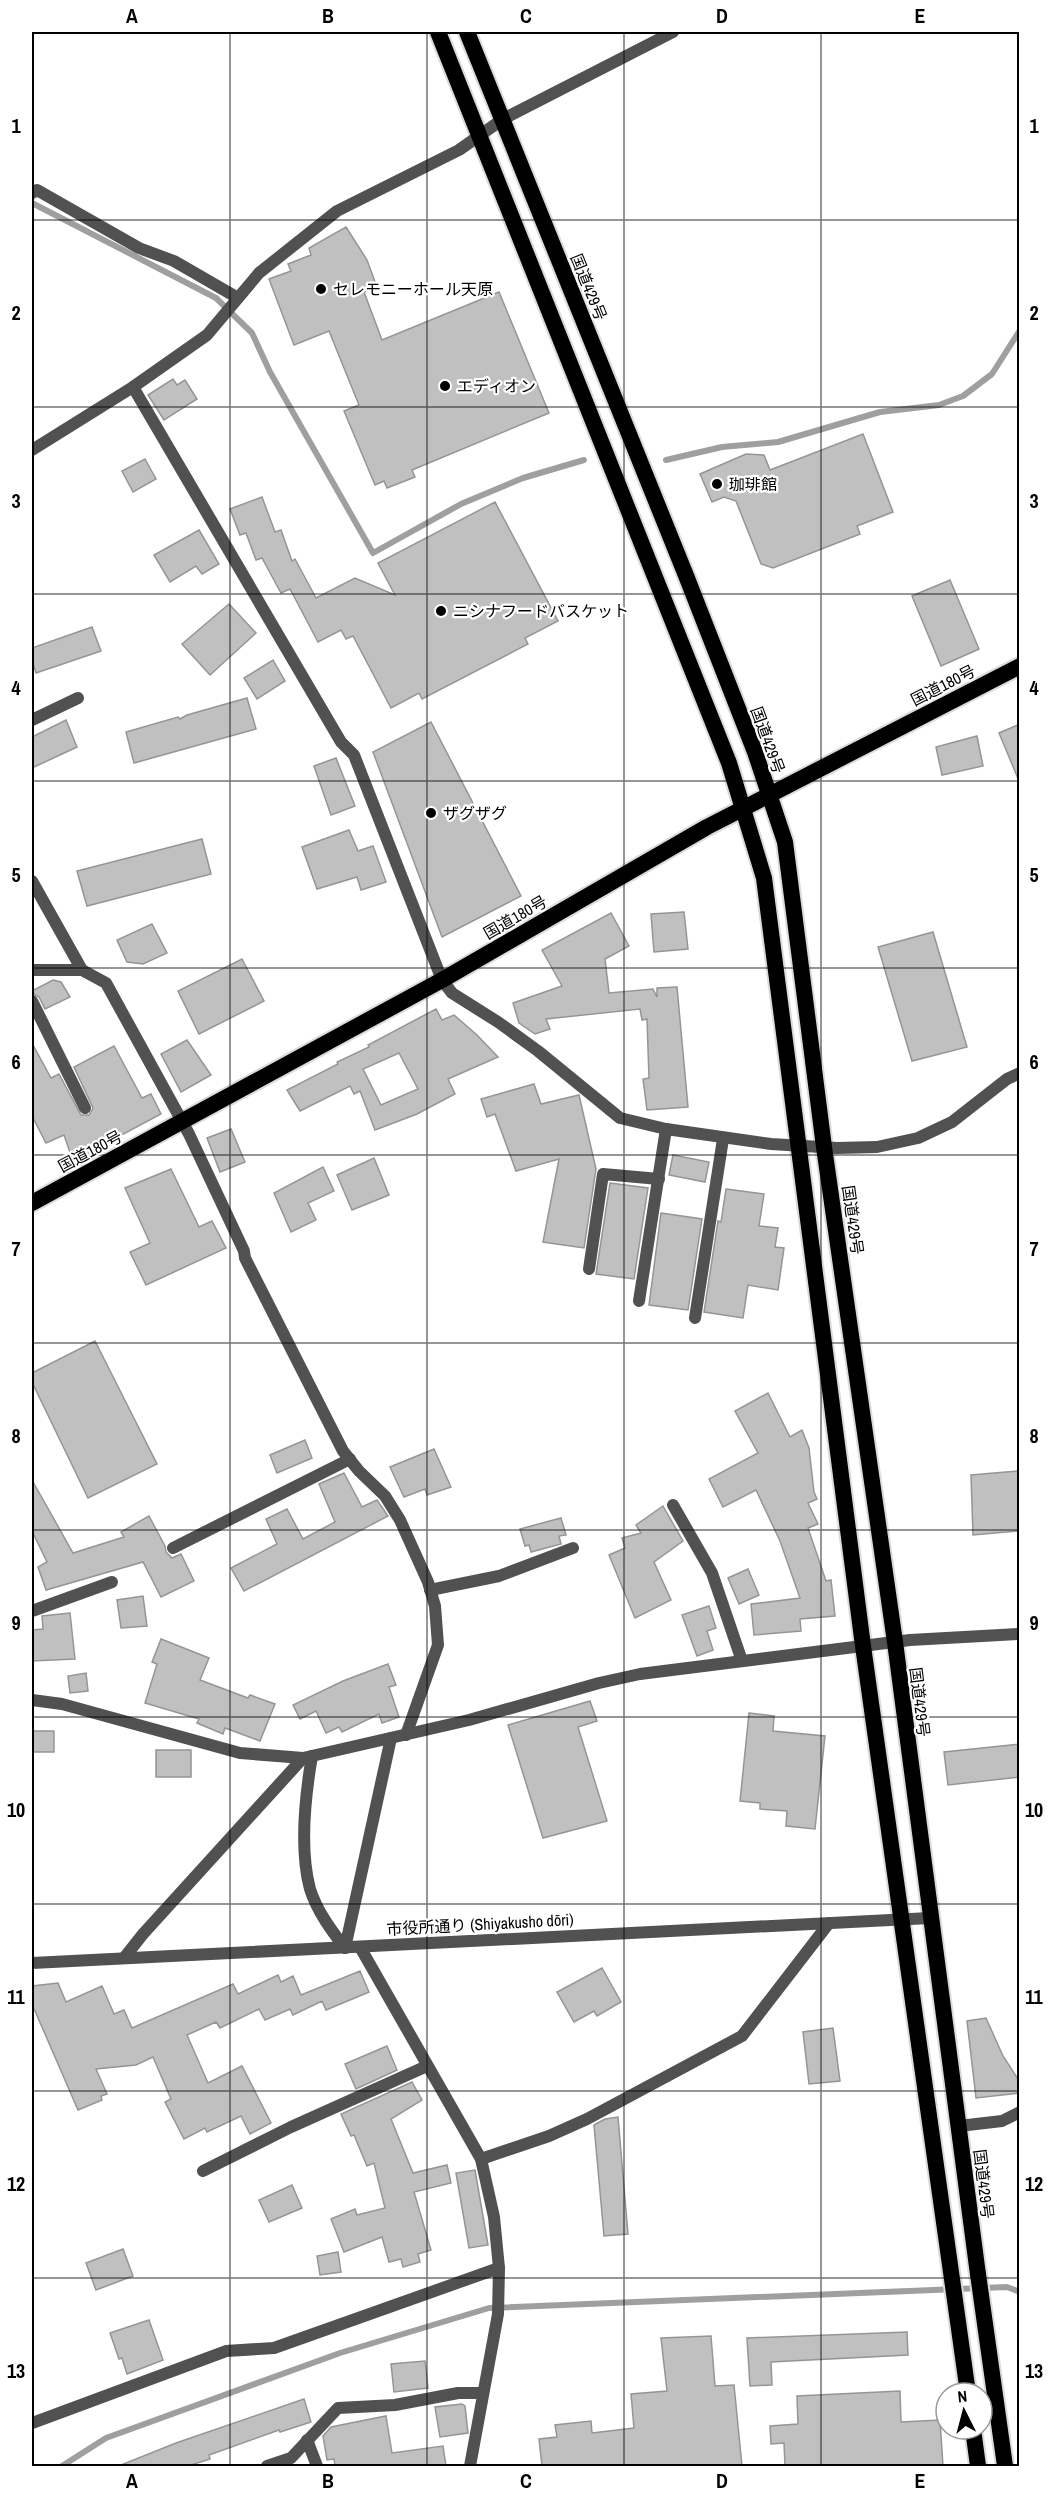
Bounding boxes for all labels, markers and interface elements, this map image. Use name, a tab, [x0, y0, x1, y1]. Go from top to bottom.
text: A	[126, 2, 138, 29]
text: B	[322, 2, 334, 29]
text: C	[520, 2, 532, 29]
text: D	[716, 2, 728, 29]
text: E	[915, 2, 926, 29]
text: 1	[11, 112, 21, 139]
text: 1	[1029, 112, 1039, 139]
street label: 国道429号	[566, 250, 612, 324]
place label: セレモニーホール天原	[333, 278, 493, 300]
marker: セレモニーホール天原	[314, 282, 328, 296]
text: 2	[11, 299, 21, 326]
text: 2	[1029, 299, 1039, 326]
place label: エディオン	[457, 375, 536, 397]
marker: エディオン	[438, 379, 452, 393]
place label: 珈琲館	[729, 473, 777, 495]
marker: 珈琲館	[710, 477, 724, 491]
text: 3	[11, 487, 21, 514]
text: 3	[1029, 487, 1039, 514]
place label: ニシナフードバスケット	[453, 600, 629, 622]
marker: ニシナフードバスケット	[434, 604, 448, 618]
street label: 国道180号	[907, 659, 979, 711]
text: 4	[11, 674, 21, 701]
text: 4	[1029, 674, 1039, 701]
street label: 国道429号	[746, 703, 790, 777]
place label: ザグザグ	[443, 802, 507, 824]
marker: ザグザグ	[424, 806, 438, 820]
text: 5	[11, 861, 21, 888]
text: 5	[1029, 861, 1039, 888]
street label: 国道180号	[479, 890, 551, 944]
text: 6	[11, 1048, 21, 1075]
text: 6	[1029, 1048, 1039, 1075]
street label: 国道180号	[54, 1125, 126, 1177]
street label: 国道429号	[837, 1184, 869, 1256]
text: 7	[11, 1235, 21, 1262]
text: 7	[1029, 1235, 1039, 1262]
text: 8	[11, 1422, 21, 1449]
text: 8	[1029, 1422, 1039, 1449]
text: 9	[11, 1609, 21, 1636]
text: 9	[1029, 1609, 1039, 1636]
street label: 国道429号	[905, 1666, 935, 1738]
text: 10	[7, 1796, 25, 1823]
text: 10	[1025, 1796, 1043, 1823]
street label: 市役所通り (Shiyakusho dōri)	[386, 1908, 574, 1940]
text: 11	[7, 1983, 26, 2010]
text: 11	[1025, 1983, 1044, 2010]
street label: 国道429号	[969, 2148, 999, 2220]
text: 12	[7, 2170, 25, 2197]
text: 12	[1025, 2170, 1043, 2197]
text: 13	[7, 2357, 25, 2384]
text: 13	[1025, 2357, 1043, 2384]
north arrow	[934, 2381, 994, 2441]
text: N	[957, 2385, 968, 2408]
text: A	[126, 2467, 138, 2494]
text: B	[322, 2467, 334, 2494]
text: C	[520, 2467, 532, 2494]
text: D	[716, 2467, 728, 2494]
text: E	[915, 2467, 926, 2494]

